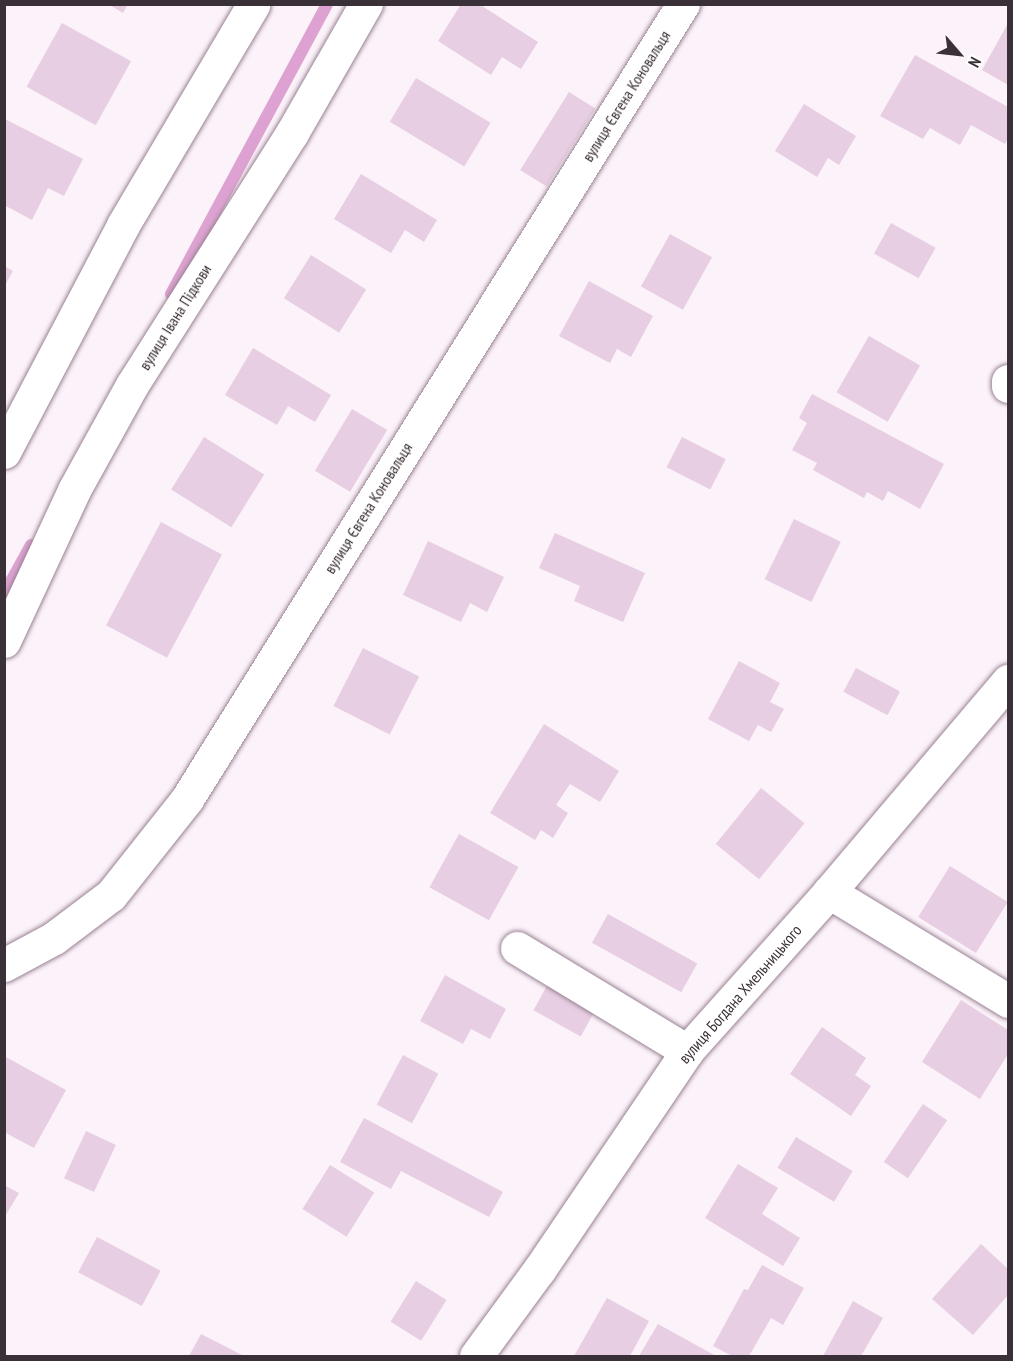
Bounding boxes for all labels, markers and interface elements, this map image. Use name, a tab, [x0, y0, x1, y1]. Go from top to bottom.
north arrow	[929, 24, 989, 84]
street label: вулиця Євгена Коновальця	[578, 27, 674, 165]
text: N	[964, 54, 986, 71]
street label: вулиця Івана Підкови	[135, 261, 215, 373]
street label: вулиця Євгена Коновальця	[320, 439, 416, 577]
street label: вулиця Богдана Хмельницького	[674, 921, 806, 1067]

